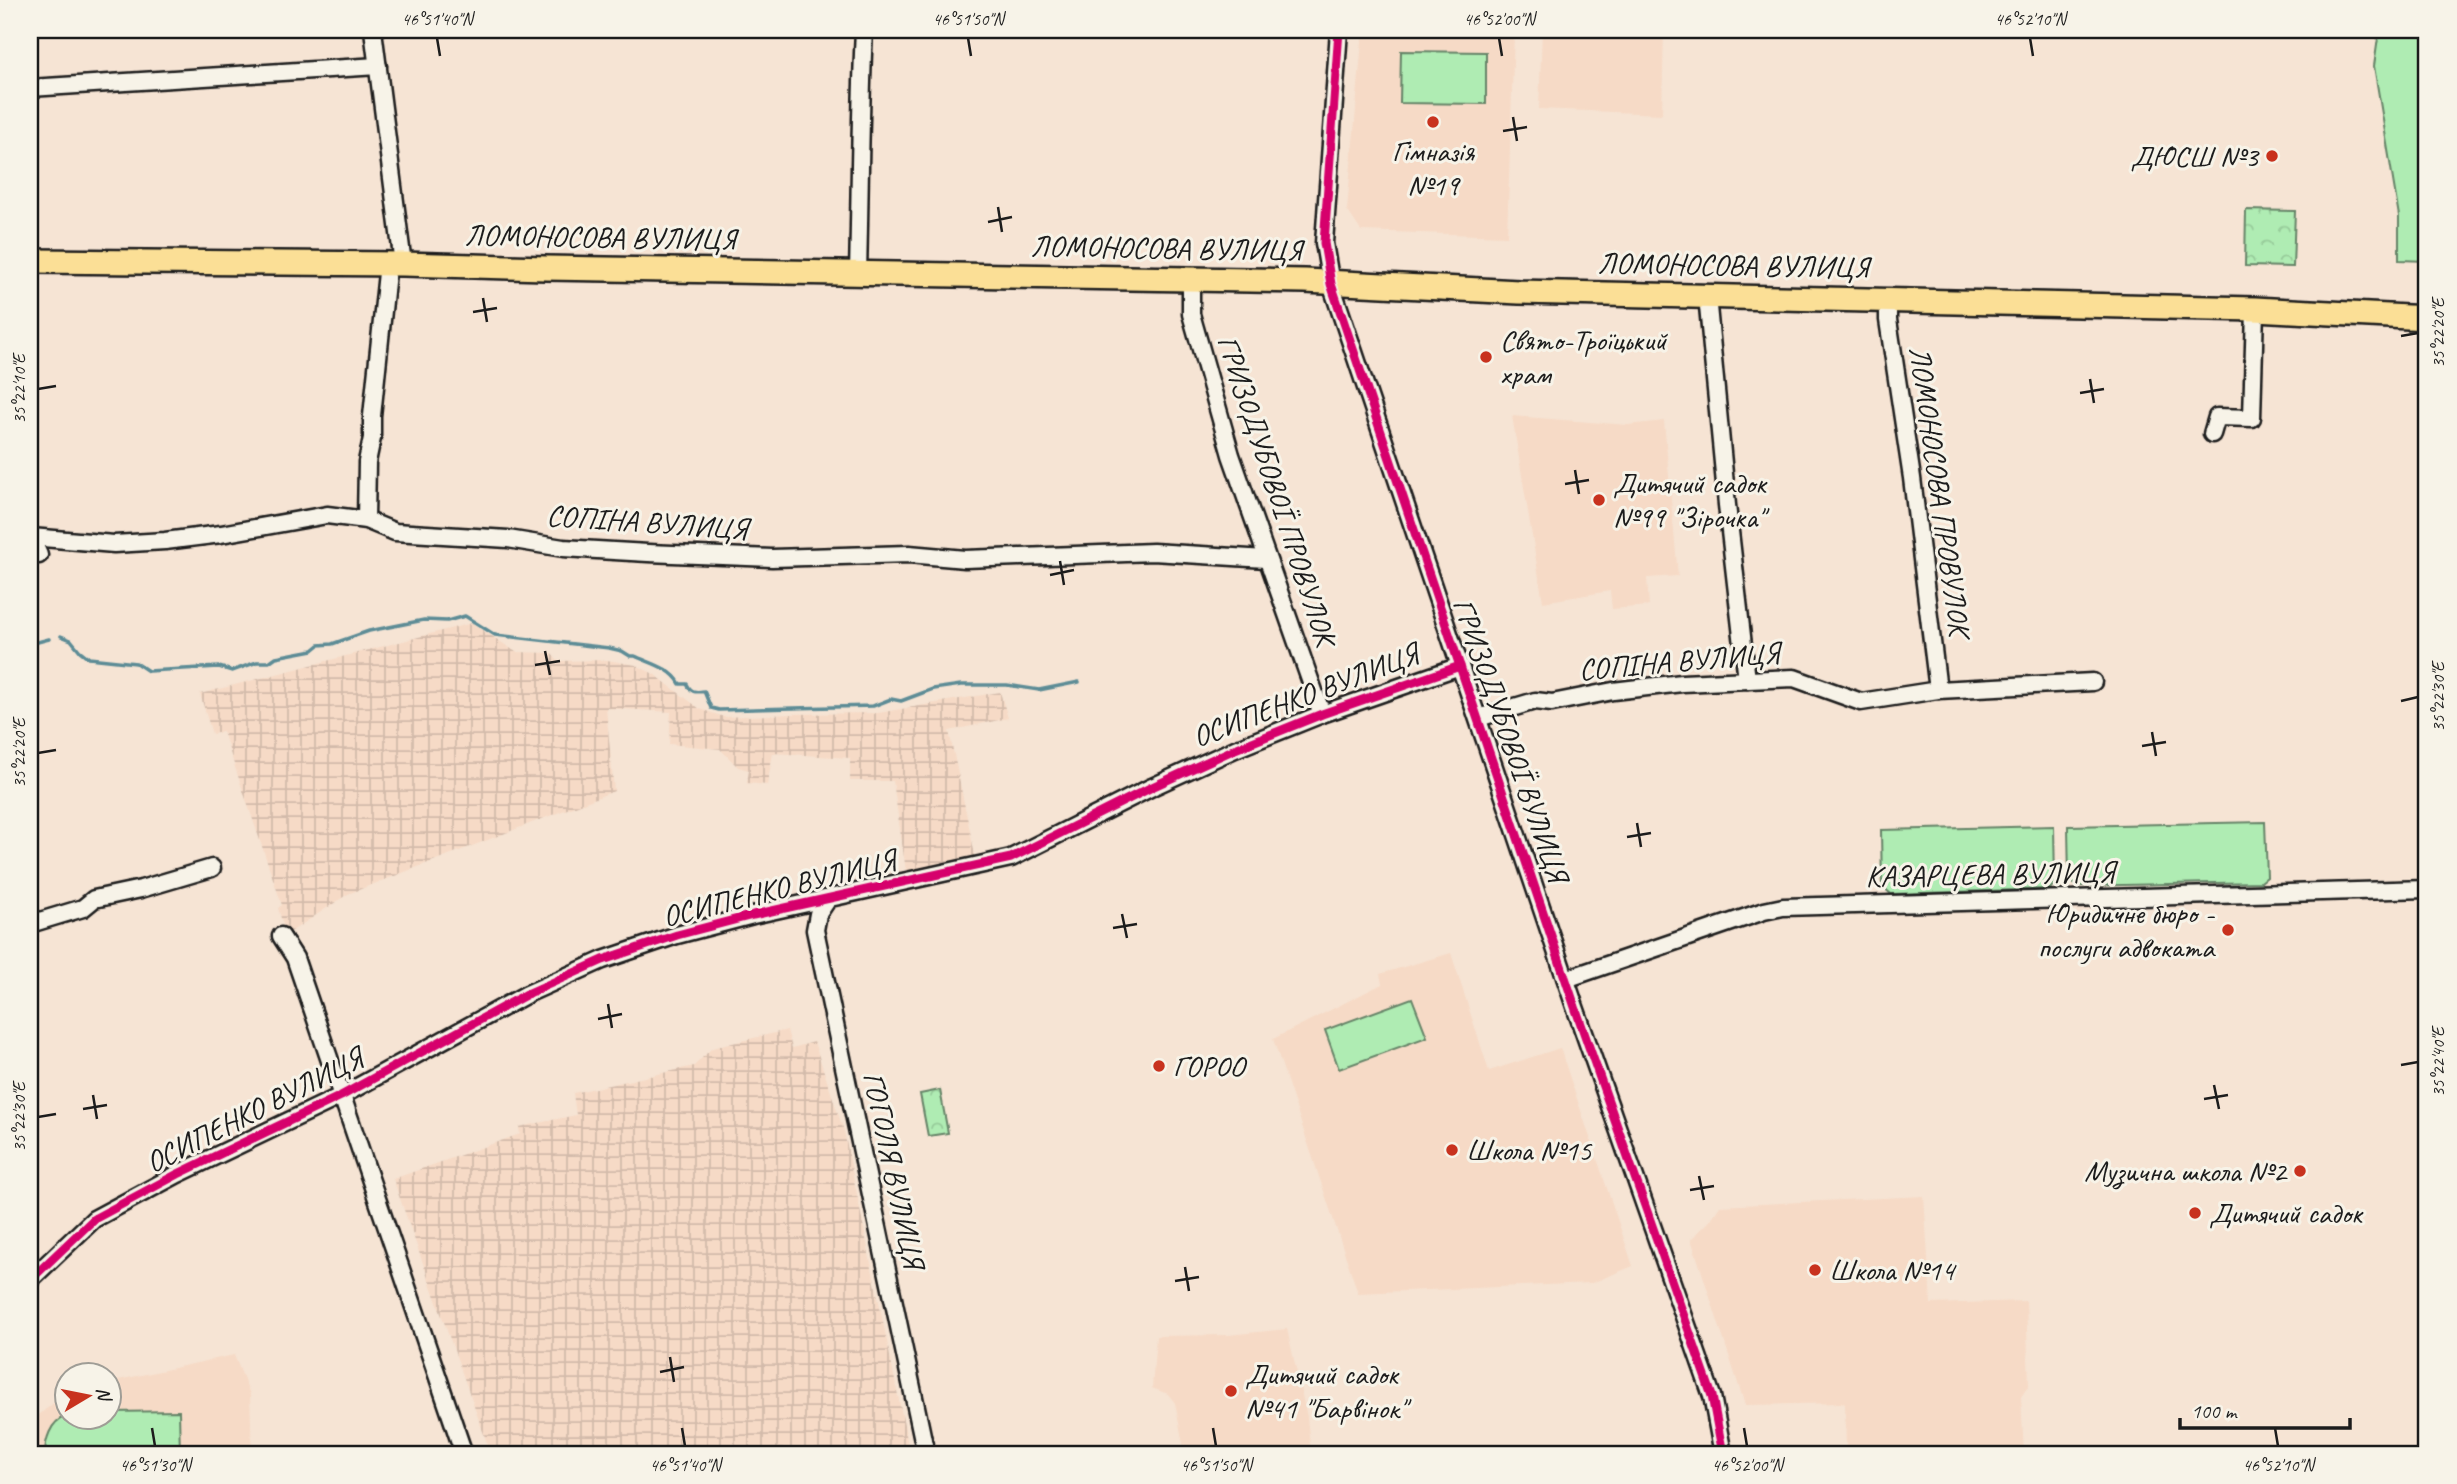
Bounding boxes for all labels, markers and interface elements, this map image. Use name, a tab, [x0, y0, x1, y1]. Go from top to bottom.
text: 46°51'40"N	[402, 8, 476, 30]
text: 46°51'50"N	[933, 8, 1007, 30]
text: 46°52'00"N	[1464, 8, 1538, 30]
text: 46°52'10"N	[1995, 8, 2069, 30]
marker: Гімназія №19	[1425, 114, 1441, 130]
place label: Гімназія №19	[1392, 132, 1475, 204]
place label: ДЮСШ №3	[2131, 137, 2260, 175]
marker: ДЮСШ №3	[2264, 148, 2280, 164]
street label: ЛОМОНОСОВА ВУЛИЦЯ	[464, 216, 740, 258]
street label: ЛОМОНОСОВА ВУЛИЦЯ	[1030, 227, 1306, 269]
street label: ЛОМОНОСОВА ВУЛИЦЯ	[1597, 244, 1873, 286]
text: 35°22'20"E	[2427, 296, 2449, 368]
place label: Свято-Троїцький храм	[1500, 321, 1668, 393]
street label: ГРИЗОДУБОВОЇ ПРОВУЛОК	[1209, 331, 1347, 654]
street label: ЛОМОНОСОВА ПРОВУЛОК	[1901, 344, 1980, 644]
marker: Свято-Троїцький храм	[1478, 349, 1494, 365]
text: 35°22'10"E	[8, 352, 30, 424]
place label: Дитячий садок №99 "Зірочка"	[1613, 464, 1770, 536]
marker: Дитячий садок №99 "Зірочка"	[1591, 492, 1607, 508]
street label: СОПІНА ВУЛИЦЯ	[545, 496, 753, 548]
street label: ГРИЗОДУБОВОЇ ВУЛИЦЯ	[1445, 593, 1579, 891]
street label: ОСИПЕНКО ВУЛИЦЯ	[1187, 633, 1427, 756]
street label: СОПІНА ВУЛИЦЯ	[1577, 633, 1785, 689]
text: 35°22'30"E	[2427, 660, 2449, 732]
text: 35°22'20"E	[8, 716, 30, 788]
street label: ОСИПЕНКО ВУЛИЦЯ	[659, 840, 904, 935]
street label: КАЗАРЦЕВА ВУЛИЦЯ	[1865, 853, 2119, 895]
place label: Юридичне бюро - послуги адвоката	[2038, 894, 2216, 966]
marker: Юридичне бюро - послуги адвоката	[2220, 922, 2236, 938]
text: 35°22'40"E	[2427, 1025, 2449, 1097]
street label: ОСИПЕНКО ВУЛИЦЯ	[139, 1037, 373, 1181]
place label: ГОРОО	[1173, 1047, 1247, 1085]
marker: ГОРОО	[1151, 1058, 1167, 1074]
street label: ГОГОЛЯ ВУЛИЦЯ	[855, 1068, 934, 1275]
text: 35°22'30"E	[8, 1080, 30, 1152]
place label: Школа №15	[1466, 1131, 1593, 1169]
marker: Школа №15	[1444, 1142, 1460, 1158]
place label: Музична школа №2	[2084, 1152, 2288, 1190]
marker: Музична школа №2	[2292, 1163, 2308, 1179]
place label: Дитячий садок	[2209, 1194, 2364, 1232]
marker: Дитячий садок	[2187, 1205, 2203, 1221]
place label: Школа №14	[1829, 1251, 1957, 1289]
marker: Школа №14	[1807, 1262, 1823, 1278]
place label: Дитячий садок №41 "Барвінок"	[1245, 1355, 1412, 1427]
north arrow	[52, 1362, 122, 1432]
marker: Дитячий садок №41 "Барвінок"	[1223, 1383, 1239, 1399]
text: N	[91, 1385, 117, 1404]
scale bar	[2180, 1386, 2350, 1430]
text: 100 m	[2191, 1398, 2238, 1424]
text: 46°51'30"N	[120, 1454, 194, 1476]
text: 46°51'40"N	[650, 1454, 724, 1476]
text: 46°51'50"N	[1181, 1454, 1255, 1476]
text: 46°52'00"N	[1712, 1454, 1786, 1476]
text: 46°52'10"N	[2243, 1454, 2317, 1476]

